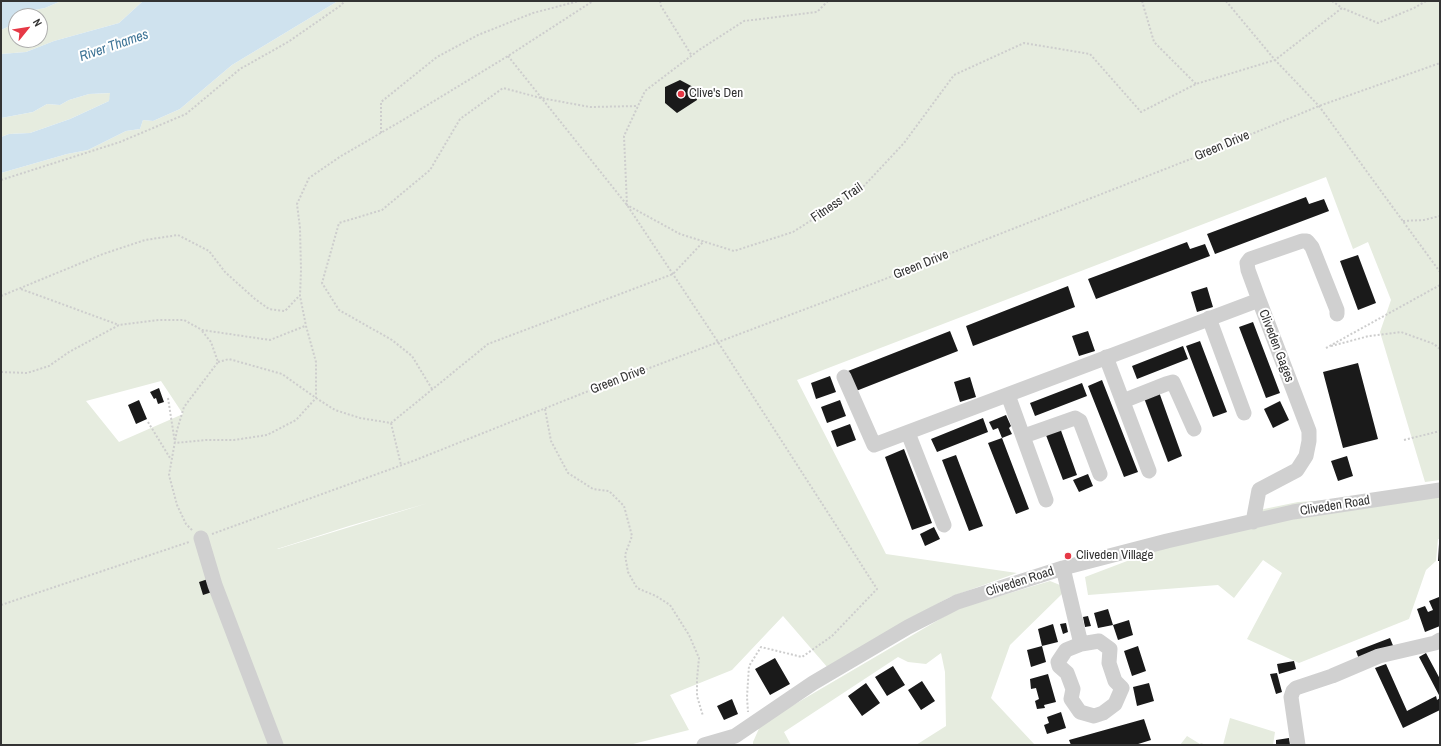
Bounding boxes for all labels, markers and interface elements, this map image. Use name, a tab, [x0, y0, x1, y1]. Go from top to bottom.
north arrow	[8, 8, 48, 48]
text: N	[30, 16, 45, 29]
water label: River Thames	[77, 26, 151, 66]
place label: Clive's Den	[689, 86, 743, 102]
marker: Clive's Den	[676, 89, 686, 99]
street label: Green Drive	[1192, 127, 1252, 165]
street label: Fitness Trail	[808, 180, 866, 226]
street label: Green Drive	[891, 247, 951, 283]
street label: Cliveden Gages	[1255, 308, 1297, 384]
street label: Green Drive	[588, 362, 648, 398]
street label: Cliveden Road	[1299, 493, 1371, 519]
place label: Cliveden Village	[1076, 548, 1153, 564]
marker: Cliveden Village	[1063, 551, 1073, 561]
street label: Cliveden Road	[984, 564, 1056, 600]

